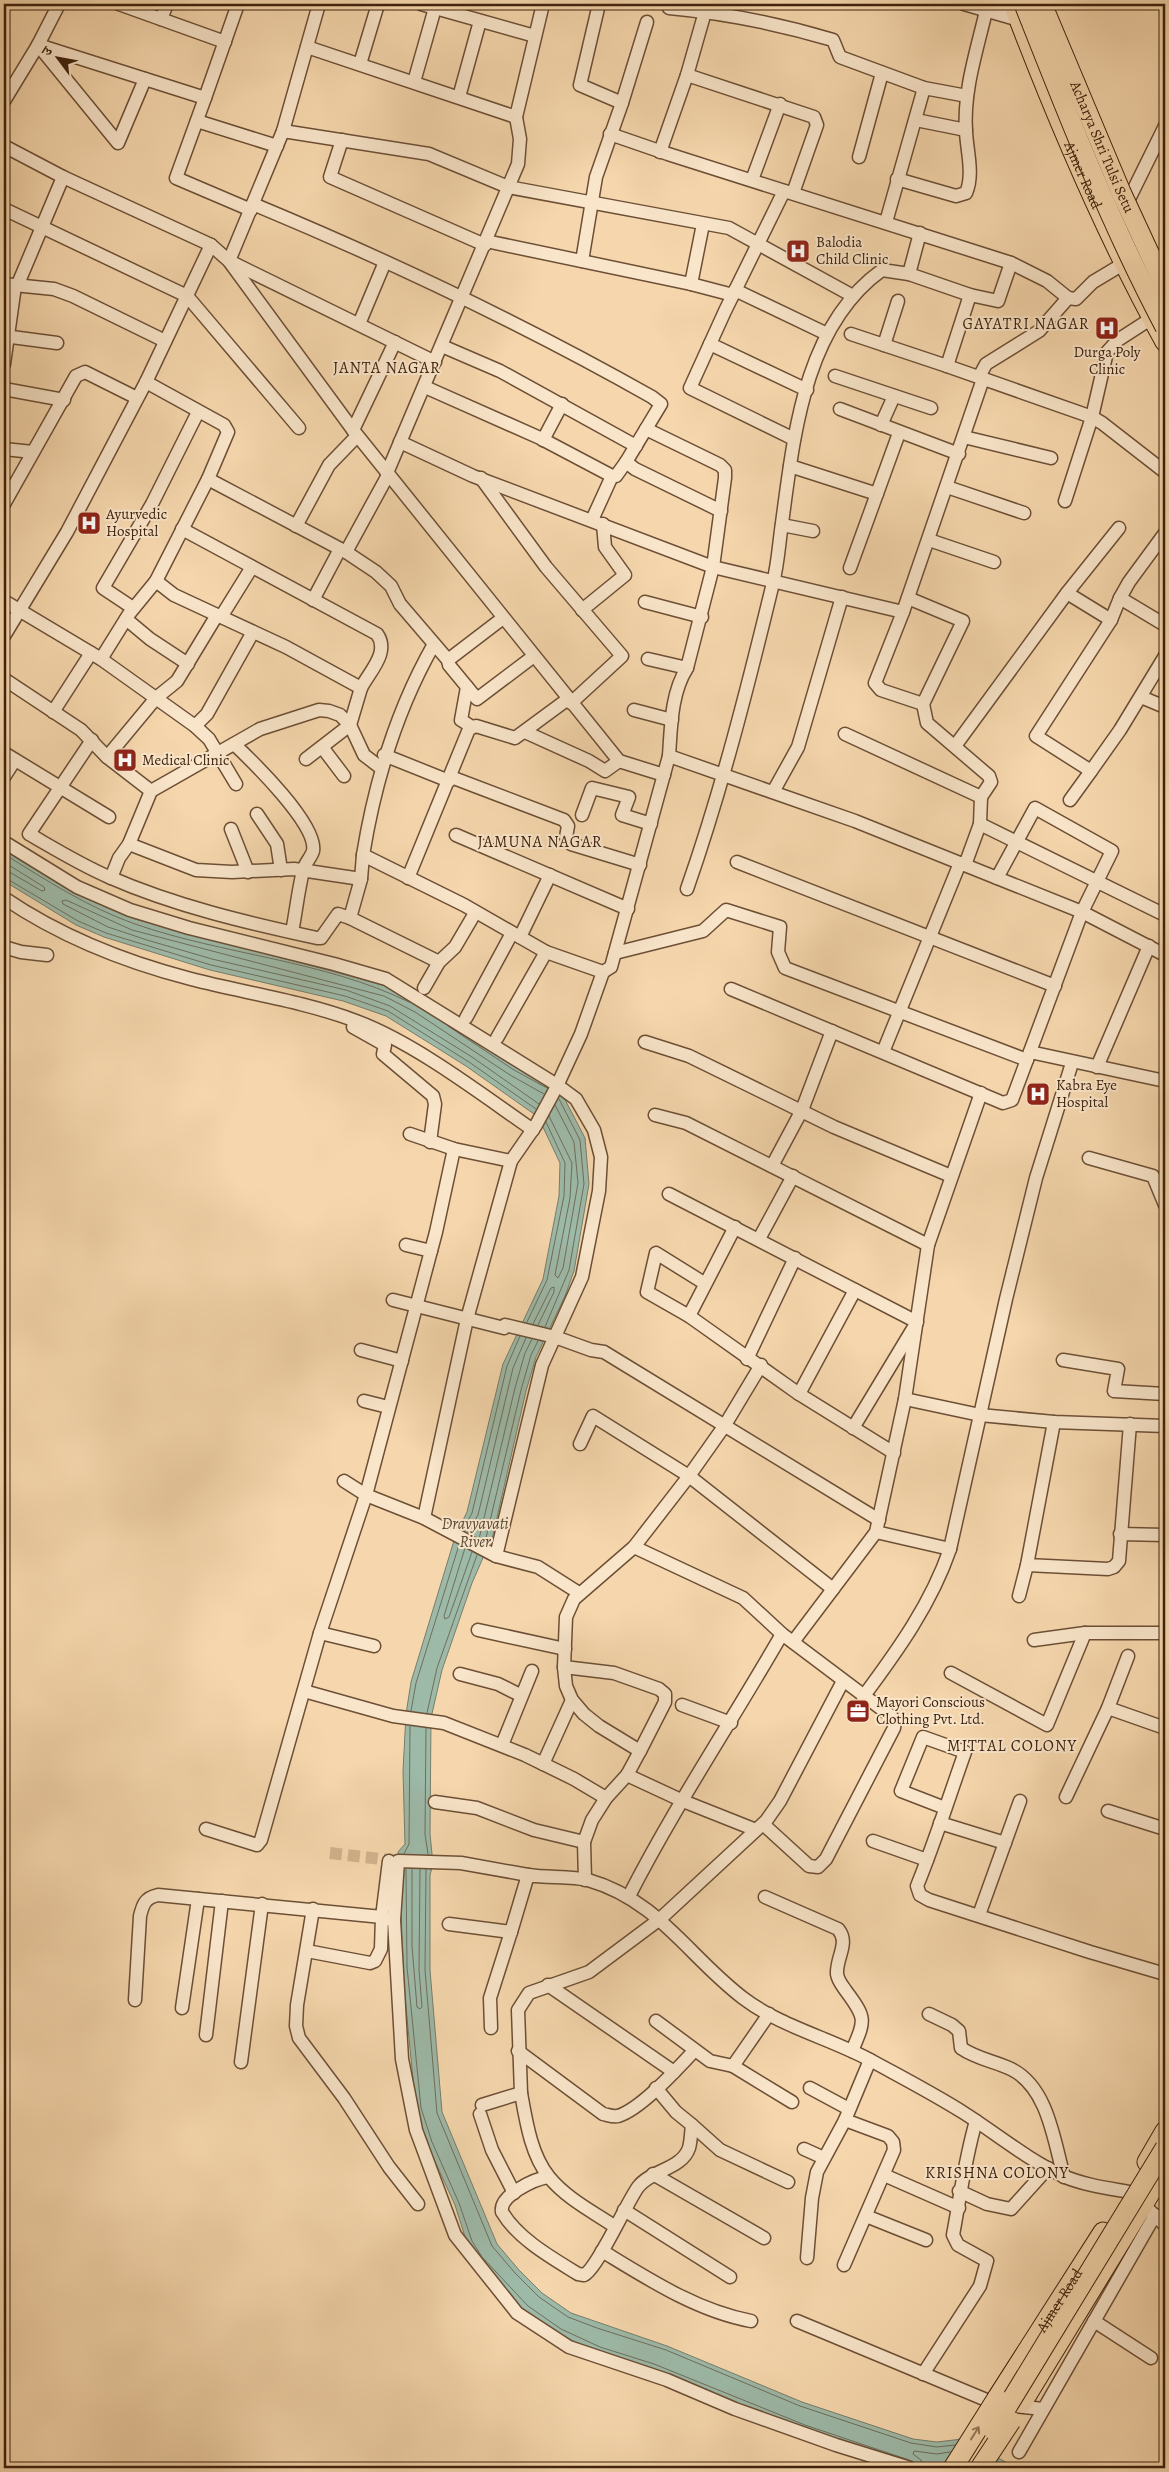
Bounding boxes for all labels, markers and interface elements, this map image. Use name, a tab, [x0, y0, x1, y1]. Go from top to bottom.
north arrow	[32, 32, 82, 82]
text: उ	[37, 43, 58, 60]
street label: Acharya Shri Tulsi Setu	[1065, 77, 1140, 217]
street label: Ajmer Road	[1059, 138, 1107, 213]
place label: Balodia Child Clinic	[816, 232, 888, 269]
hospital icon: Balodia Child Clinic	[785, 238, 811, 264]
district label: GAYATRI NAGAR	[962, 313, 1090, 335]
hospital icon: Durga Poly Clinic	[1094, 315, 1120, 341]
place label: Durga Poly Clinic	[1073, 342, 1141, 379]
district label: JANTA NAGAR	[333, 357, 441, 379]
place label: Ayurvedic Hospital	[105, 504, 167, 541]
hospital icon: Ayurvedic Hospital	[76, 510, 102, 536]
hospital icon: Medical Clinic	[112, 747, 138, 773]
place label: Medical Clinic	[142, 750, 229, 770]
district label: JAMUNA NAGAR	[477, 831, 603, 853]
place label: Kabra Eye Hospital	[1056, 1075, 1117, 1112]
hospital icon: Kabra Eye Hospital	[1025, 1081, 1051, 1107]
water label: Dravyavati River	[441, 1513, 509, 1553]
place label: Mayori Conscious Clothing Pvt. Ltd.	[876, 1692, 985, 1729]
office icon: Mayori Conscious Clothing Pvt. Ltd.	[845, 1698, 871, 1724]
district label: MITTAL COLONY	[947, 1735, 1077, 1757]
district label: KRISHNA COLONY	[925, 2162, 1069, 2184]
street label: Ajmer Road	[1031, 2264, 1088, 2337]
one-way arrow	[971, 2427, 981, 2441]

